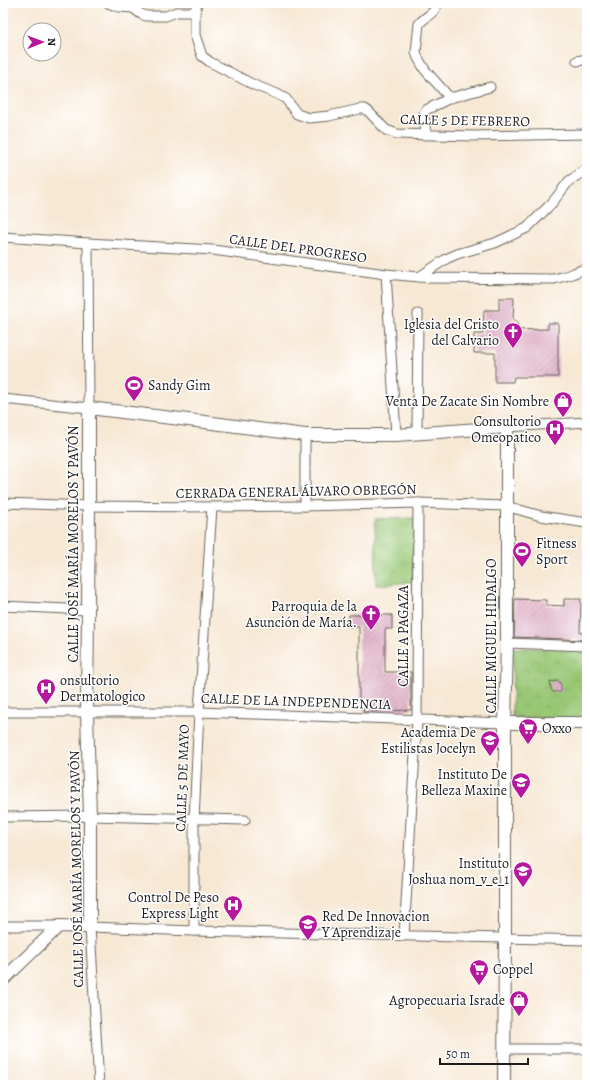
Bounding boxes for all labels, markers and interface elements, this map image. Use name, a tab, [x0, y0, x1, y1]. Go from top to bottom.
north arrow	[22, 22, 62, 62]
text: N	[44, 38, 59, 46]
street label: CALLE 5 DE FEBRERO	[400, 110, 530, 131]
street label: CALLE DEL PROGRESO	[228, 229, 368, 268]
place label: Iglesia del Cristo del Calvario	[404, 315, 499, 350]
church icon: Iglesia del Cristo del Calvario	[502, 321, 524, 349]
sports icon: Sandy Gim	[123, 374, 145, 402]
place label: Sandy Gim	[148, 376, 211, 395]
shop icon: Venta De Zacate Sin Nombre	[552, 390, 574, 418]
place label: Venta De Zacate Sin Nombre	[385, 392, 549, 411]
place label: Consultorio Omeopatico	[471, 412, 541, 447]
hospital icon: Consultorio Omeopatico	[544, 418, 566, 446]
street label: CALLE JOSÉ MARÍA MORELOS Y PAVÓN	[64, 425, 83, 663]
street label: CERRADA GENERAL ÁLVARO OBREGÓN	[175, 480, 417, 503]
place label: Fitness Sport	[536, 534, 577, 569]
sports icon: Fitness Sport	[511, 540, 533, 568]
street label: CALLE MIGUEL HIDALGO	[482, 558, 501, 714]
street label: CALLE A PAGAZA	[394, 584, 413, 687]
place label: Parroquia de la Asunción de María.	[245, 597, 357, 632]
church icon: Parroquia de la Asunción de María.	[360, 603, 382, 631]
place label: onsultorio Dermatologico	[60, 671, 145, 706]
hospital icon: onsultorio Dermatologico	[35, 677, 57, 705]
street label: CALLE DE LA INDEPENDENCIA	[201, 689, 392, 714]
supermarket icon: Oxxo	[517, 717, 539, 745]
place label: Oxxo	[542, 719, 572, 738]
place label: Academia De Estilistas Jocelyn	[381, 723, 476, 758]
street label: CALLE 5 DE MAYO	[171, 724, 194, 832]
school or university icon: Academia De Estilistas Jocelyn	[479, 729, 501, 757]
street label: CALLE JOSÉ MARÍA MORELOS Y PAVÓN	[65, 750, 88, 988]
place label: Instituto De Belleza Maxine	[421, 765, 507, 800]
school or university icon: Instituto De Belleza Maxine	[510, 771, 532, 799]
place label: Instituto Joshua nom_v_e_1	[408, 854, 509, 889]
school or university icon: Instituto Joshua nom_v_e_1	[512, 860, 534, 888]
place label: Control De Peso Express Light	[128, 888, 219, 923]
hospital icon: Control De Peso Express Light	[222, 894, 244, 922]
place label: Red De Innovacion Y Aprendizaje	[321, 907, 430, 942]
school or university icon: Red De Innovacion Y Aprendizaje	[297, 913, 319, 941]
supermarket icon: Coppel	[468, 958, 490, 986]
place label: Coppel	[493, 960, 534, 979]
shop icon: Agropecuaria Israde	[508, 989, 530, 1017]
place label: Agropecuaria Israde	[388, 991, 505, 1010]
scale bar	[440, 1040, 528, 1066]
text: 50 m	[446, 1046, 470, 1062]

